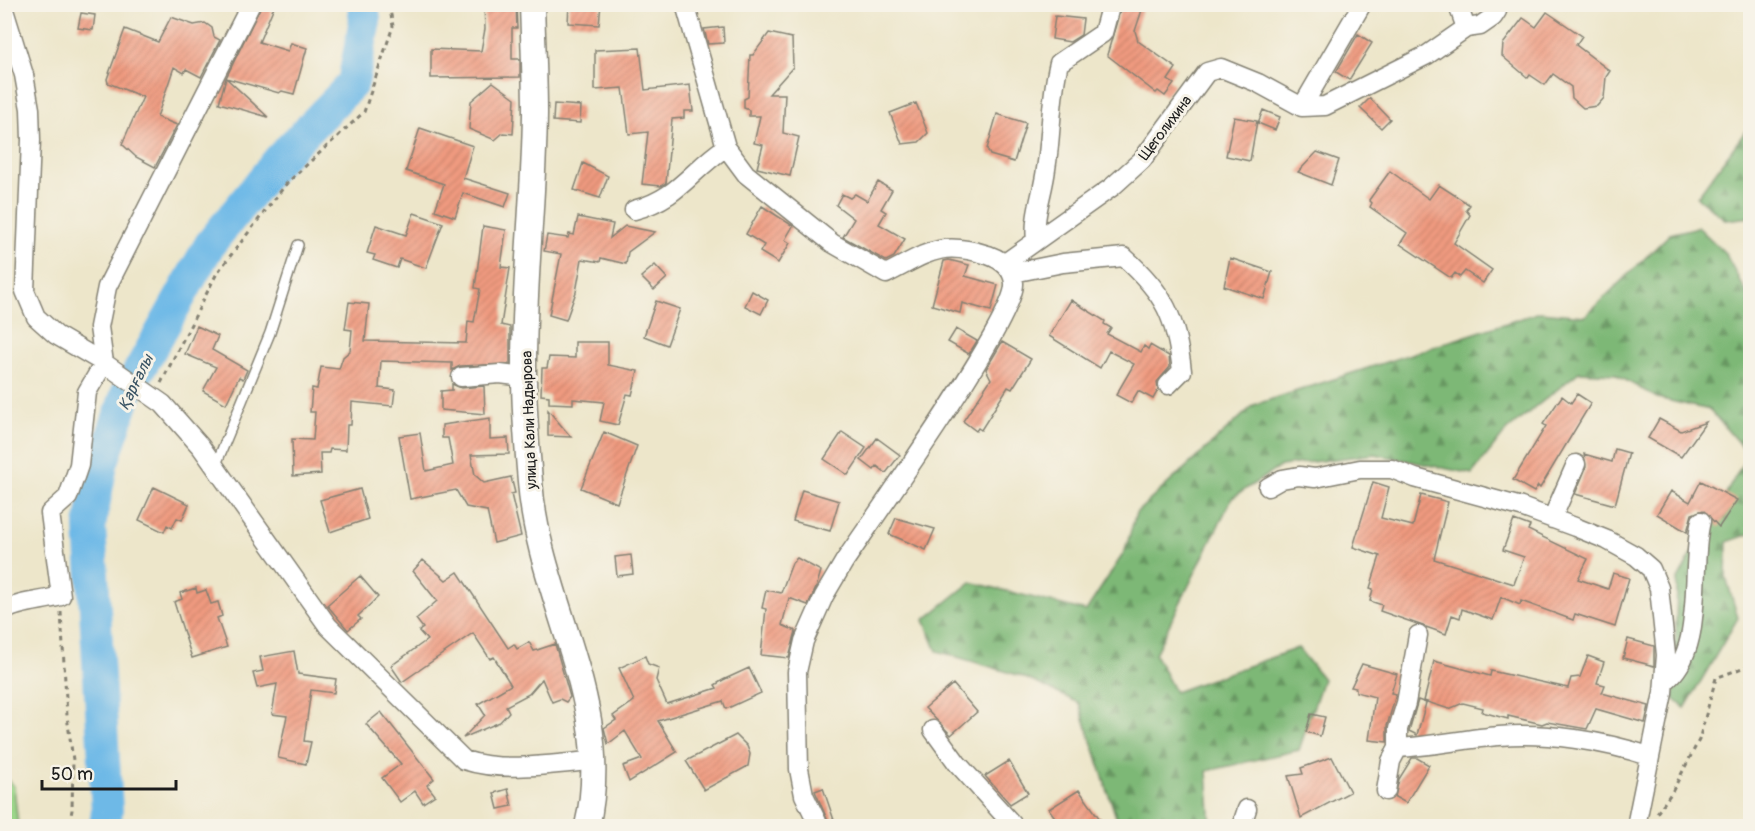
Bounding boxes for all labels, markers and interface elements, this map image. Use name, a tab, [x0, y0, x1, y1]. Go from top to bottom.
street label: Щеголихина	[1135, 92, 1196, 165]
water label: Қарғалы	[114, 350, 159, 413]
street label: улица Кали Надырова	[518, 350, 541, 491]
scale bar	[42, 753, 176, 791]
text: 50 m	[51, 763, 93, 786]

